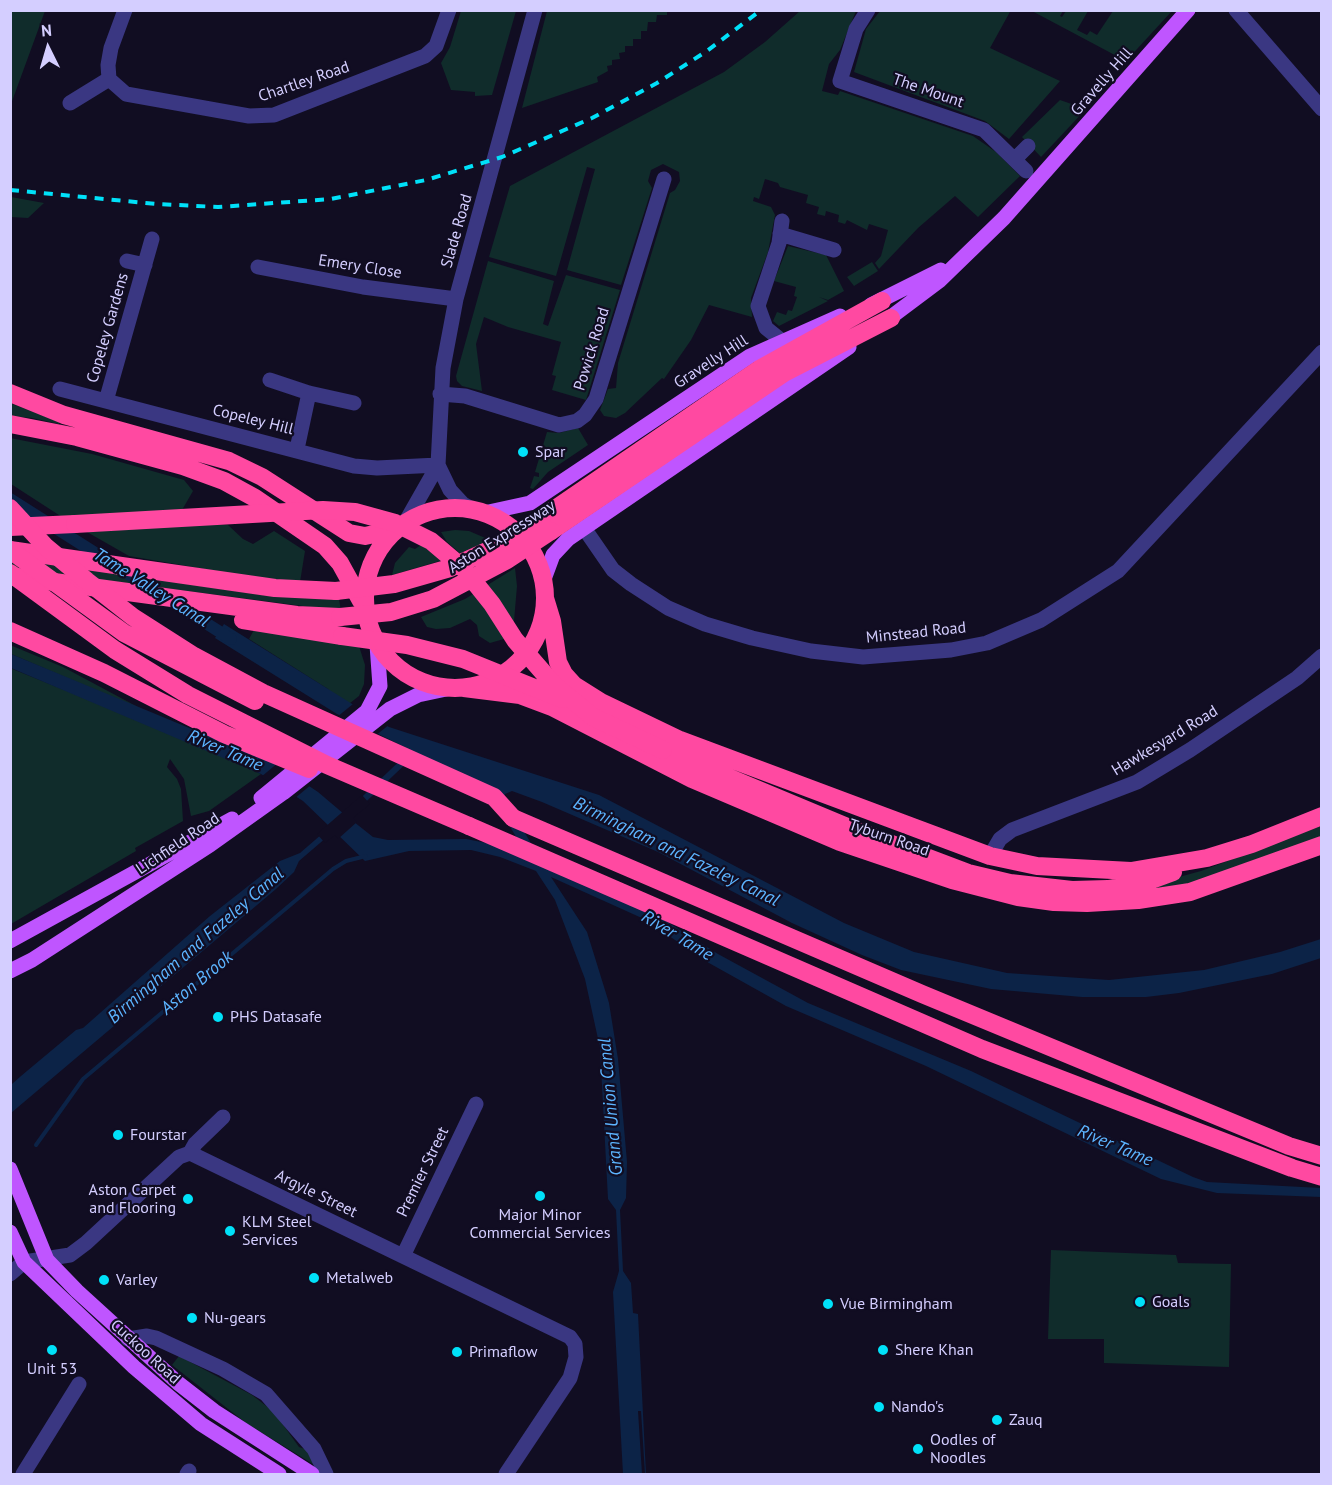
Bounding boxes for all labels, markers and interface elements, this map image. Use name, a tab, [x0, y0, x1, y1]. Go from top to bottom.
north arrow	[18, 18, 78, 78]
text: N	[40, 20, 53, 40]
street label: Gravelly Hill	[1067, 44, 1137, 120]
street label: Chartley Road	[256, 57, 352, 107]
street label: The Mount	[890, 70, 966, 112]
street label: Slade Road	[437, 192, 477, 270]
street label: Emery Close	[317, 251, 403, 283]
street label: Copeley Gardens	[83, 271, 133, 385]
street label: Powick Road	[570, 305, 614, 393]
street label: Gravelly Hill	[670, 331, 752, 393]
street label: Copeley Hill	[211, 401, 295, 439]
place label: Spar	[535, 442, 566, 462]
marker: Spar	[516, 445, 530, 459]
street label: Aston Expressway	[445, 496, 559, 578]
water label: Tame Valley Canal	[89, 544, 213, 632]
street label: Minstead Road	[865, 618, 967, 648]
street label: Hawkesyard Road	[1108, 702, 1222, 780]
water label: River Tame	[184, 725, 266, 777]
water label: Birmingham and Fazeley Canal	[569, 793, 783, 911]
street label: Lichfield Road	[133, 809, 223, 879]
street label: Tyburn Road	[846, 815, 932, 861]
water label: Birmingham and Fazeley Canal	[103, 864, 289, 1028]
water label: River Tame	[637, 906, 717, 966]
water label: Aston Brook	[156, 946, 238, 1020]
place label: PHS Datasafe	[230, 1007, 322, 1027]
marker: PHS Datasafe	[211, 1010, 225, 1024]
water label: Grand Union Canal	[594, 1037, 628, 1177]
water label: River Tame	[1074, 1120, 1156, 1172]
street label: Premier Street	[393, 1124, 453, 1220]
place label: Fourstar	[130, 1125, 186, 1145]
marker: Fourstar	[111, 1128, 125, 1142]
street label: Argyle Street	[272, 1166, 360, 1222]
place label: Aston Carpet and Flooring	[89, 1180, 176, 1218]
marker: Major Minor Commercial Services	[533, 1189, 547, 1203]
marker: Aston Carpet and Flooring	[181, 1192, 195, 1206]
place label: Major Minor Commercial Services	[470, 1205, 610, 1243]
place label: KLM Steel Services	[242, 1212, 311, 1250]
marker: KLM Steel Services	[223, 1224, 237, 1238]
place label: Metalweb	[326, 1268, 393, 1288]
place label: Varley	[116, 1270, 158, 1290]
marker: Metalweb	[307, 1271, 321, 1285]
marker: Varley	[97, 1273, 111, 1287]
place label: Goals	[1152, 1292, 1190, 1312]
place label: Vue Birmingham	[840, 1294, 953, 1314]
marker: Goals	[1133, 1295, 1147, 1309]
marker: Vue Birmingham	[821, 1297, 835, 1311]
place label: Nu-gears	[204, 1308, 266, 1328]
marker: Nu-gears	[185, 1311, 199, 1325]
street label: Cuckoo Road	[106, 1316, 184, 1388]
place label: Shere Khan	[895, 1340, 973, 1360]
place label: Primaflow	[469, 1342, 538, 1362]
marker: Unit 53	[45, 1343, 59, 1357]
marker: Shere Khan	[876, 1343, 890, 1357]
marker: Primaflow	[450, 1345, 464, 1359]
place label: Unit 53	[27, 1359, 77, 1379]
place label: Nando's	[891, 1397, 944, 1417]
marker: Nando's	[872, 1400, 886, 1414]
place label: Zauq	[1009, 1410, 1043, 1430]
marker: Zauq	[990, 1413, 1004, 1427]
place label: Oodles of Noodles	[930, 1430, 995, 1468]
marker: Oodles of Noodles	[911, 1442, 925, 1456]

